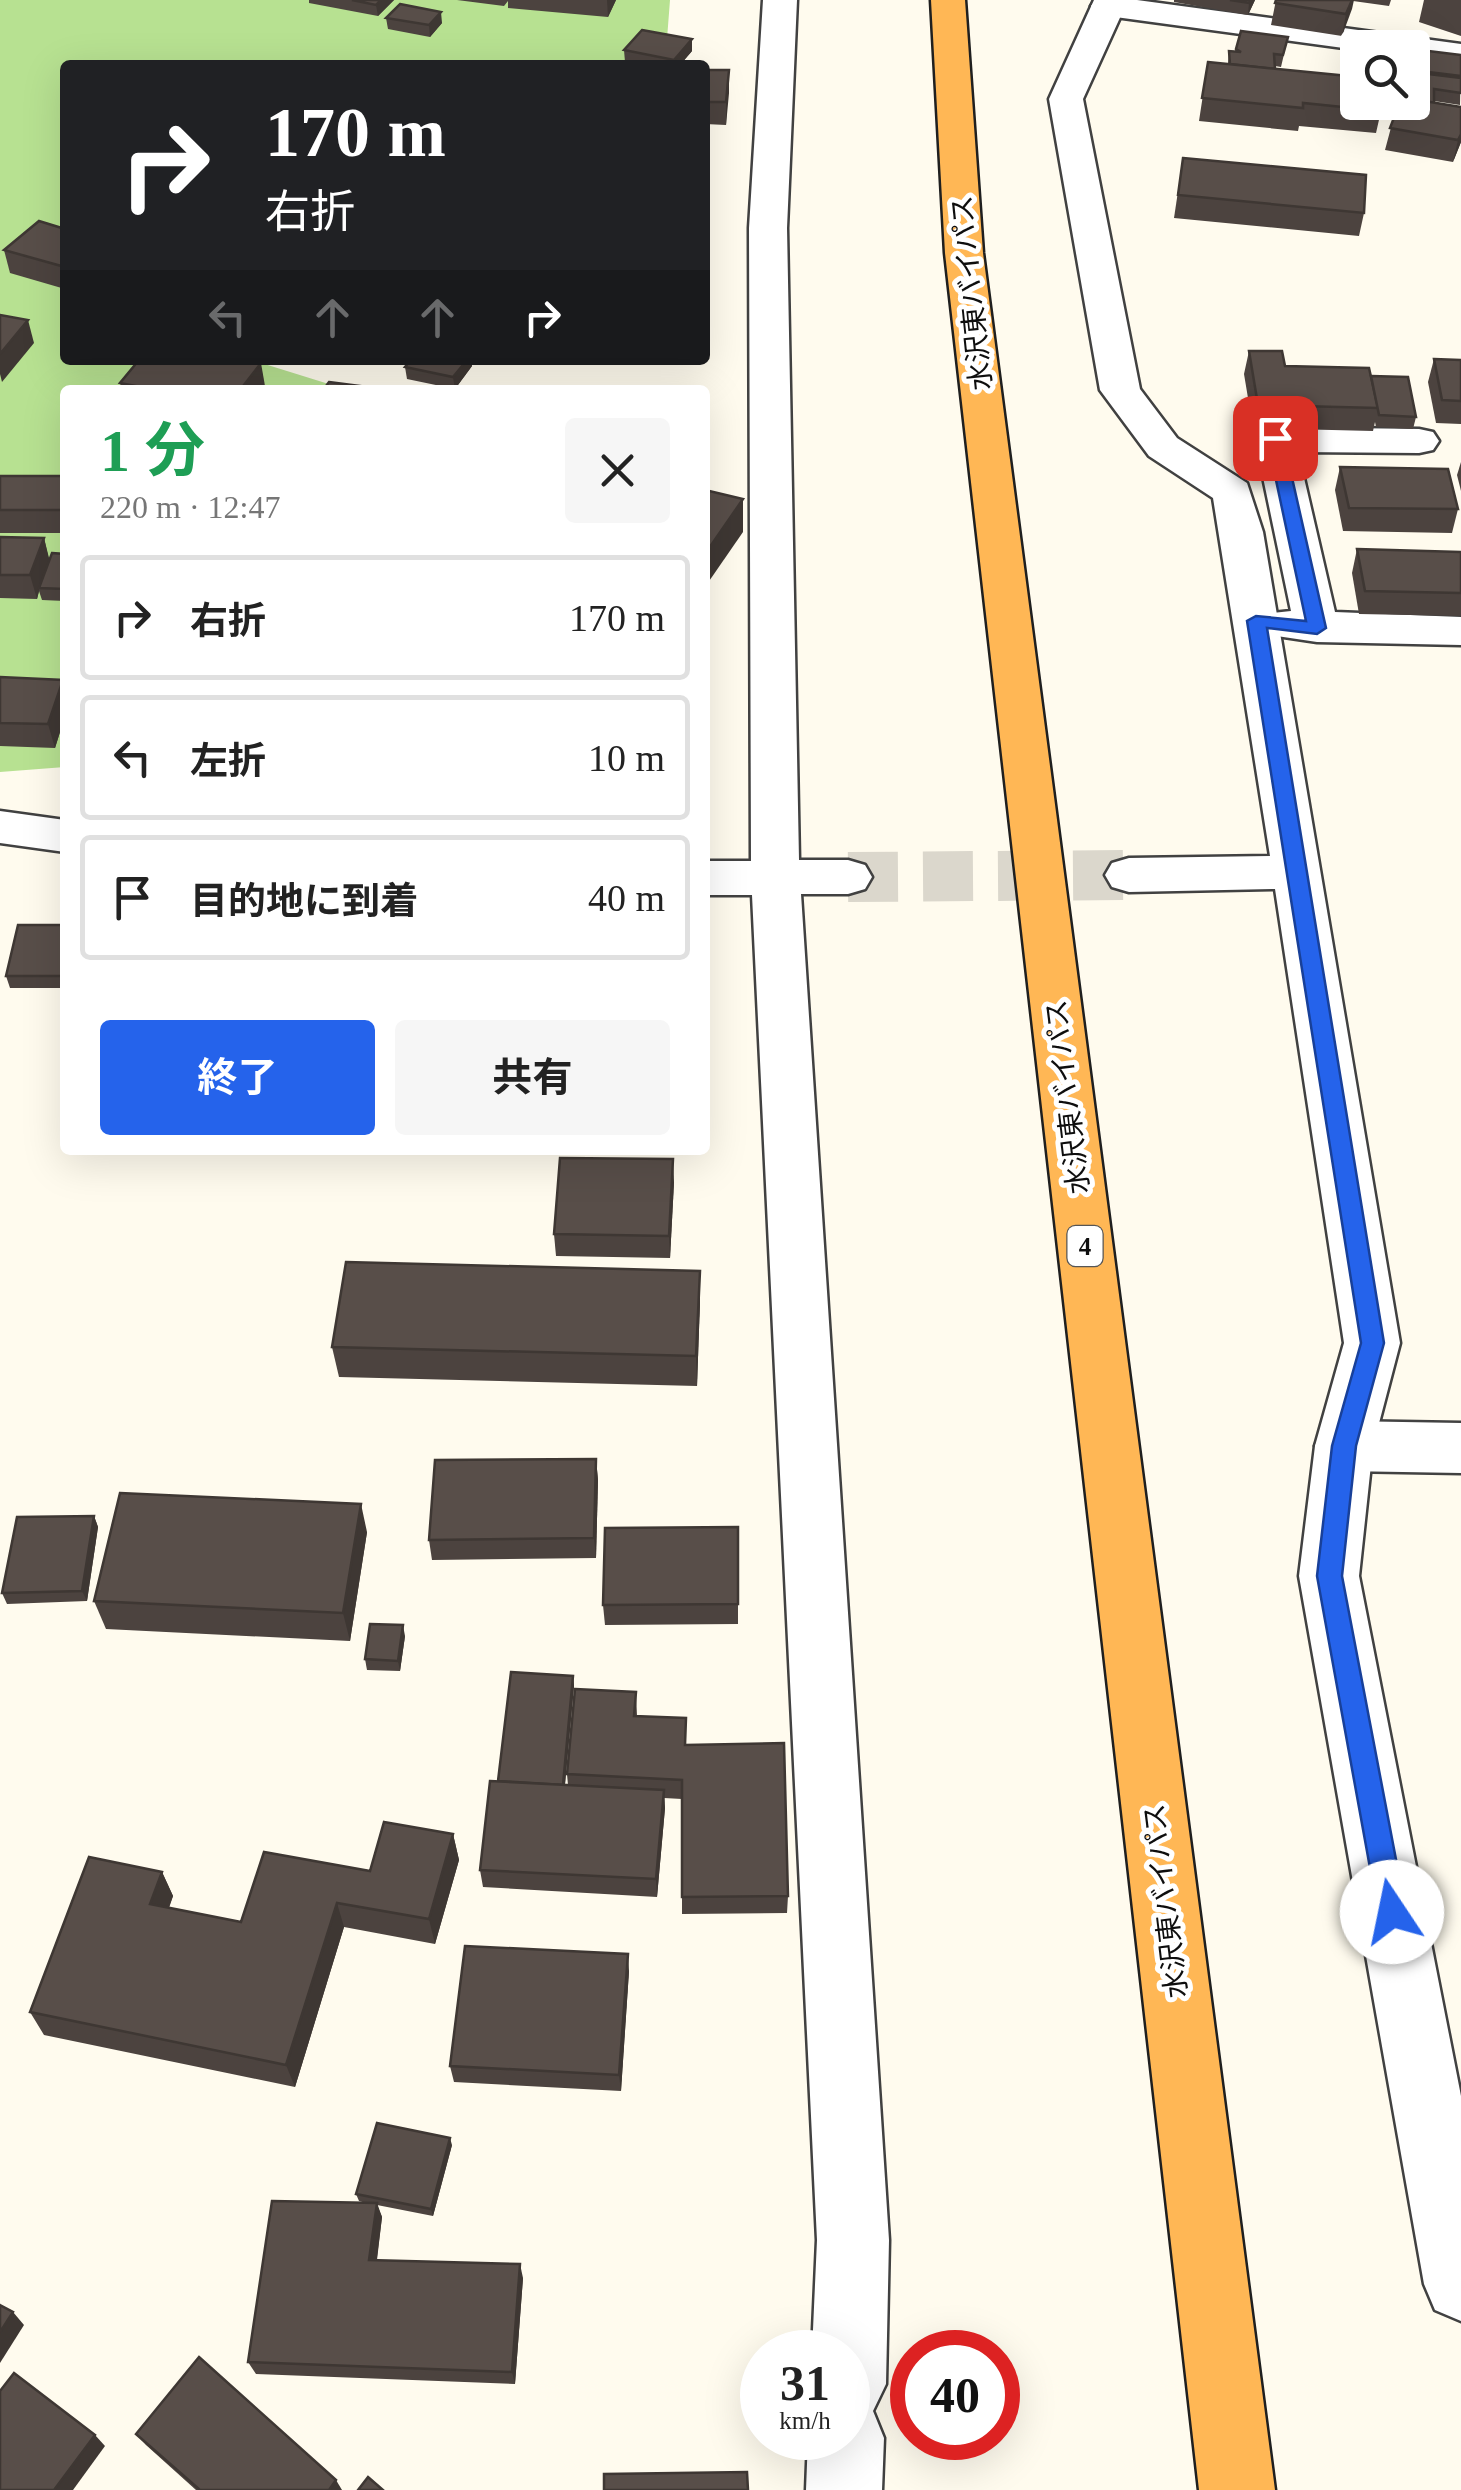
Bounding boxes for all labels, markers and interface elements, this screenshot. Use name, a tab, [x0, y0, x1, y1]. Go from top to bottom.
map controls	[1340, 30, 1430, 120]
button: search	[1340, 30, 1430, 120]
text: 170 m	[265, 94, 446, 171]
icon: right	[100, 100, 230, 230]
text: 右折	[265, 187, 355, 237]
street label: 水沢東バイパス	[946, 194, 997, 392]
icon: left	[200, 290, 255, 345]
icon: ahead	[305, 290, 360, 345]
icon: ahead	[410, 290, 465, 345]
icon: right	[515, 290, 570, 345]
pin	[1233, 396, 1318, 481]
icon: arrive	[1248, 411, 1303, 466]
text: 1 分	[100, 418, 205, 484]
button: close	[565, 418, 670, 523]
text: 220 m · 12:47	[100, 489, 280, 525]
icon: right	[105, 590, 160, 645]
text: 170 m	[569, 597, 665, 639]
text: 右折	[190, 600, 266, 642]
icon: left	[105, 730, 160, 785]
text: 10 m	[588, 737, 665, 779]
text: 左折	[190, 740, 266, 782]
icon: arrive	[105, 870, 160, 925]
text: 40 m	[588, 877, 665, 919]
text: 目的地に到着	[190, 880, 418, 922]
street label: 水沢東バイパス	[1040, 998, 1095, 1196]
button: 終了	[100, 1020, 375, 1135]
button: 共有	[395, 1020, 670, 1135]
road number: 4	[1068, 1226, 1102, 1266]
street label: 水沢東バイパス	[1138, 1802, 1193, 2000]
position arrow	[1340, 1860, 1444, 1964]
speed limit sign: 40	[890, 2330, 1020, 2460]
text: 31	[780, 2355, 830, 2411]
text: km/h	[779, 2407, 831, 2434]

